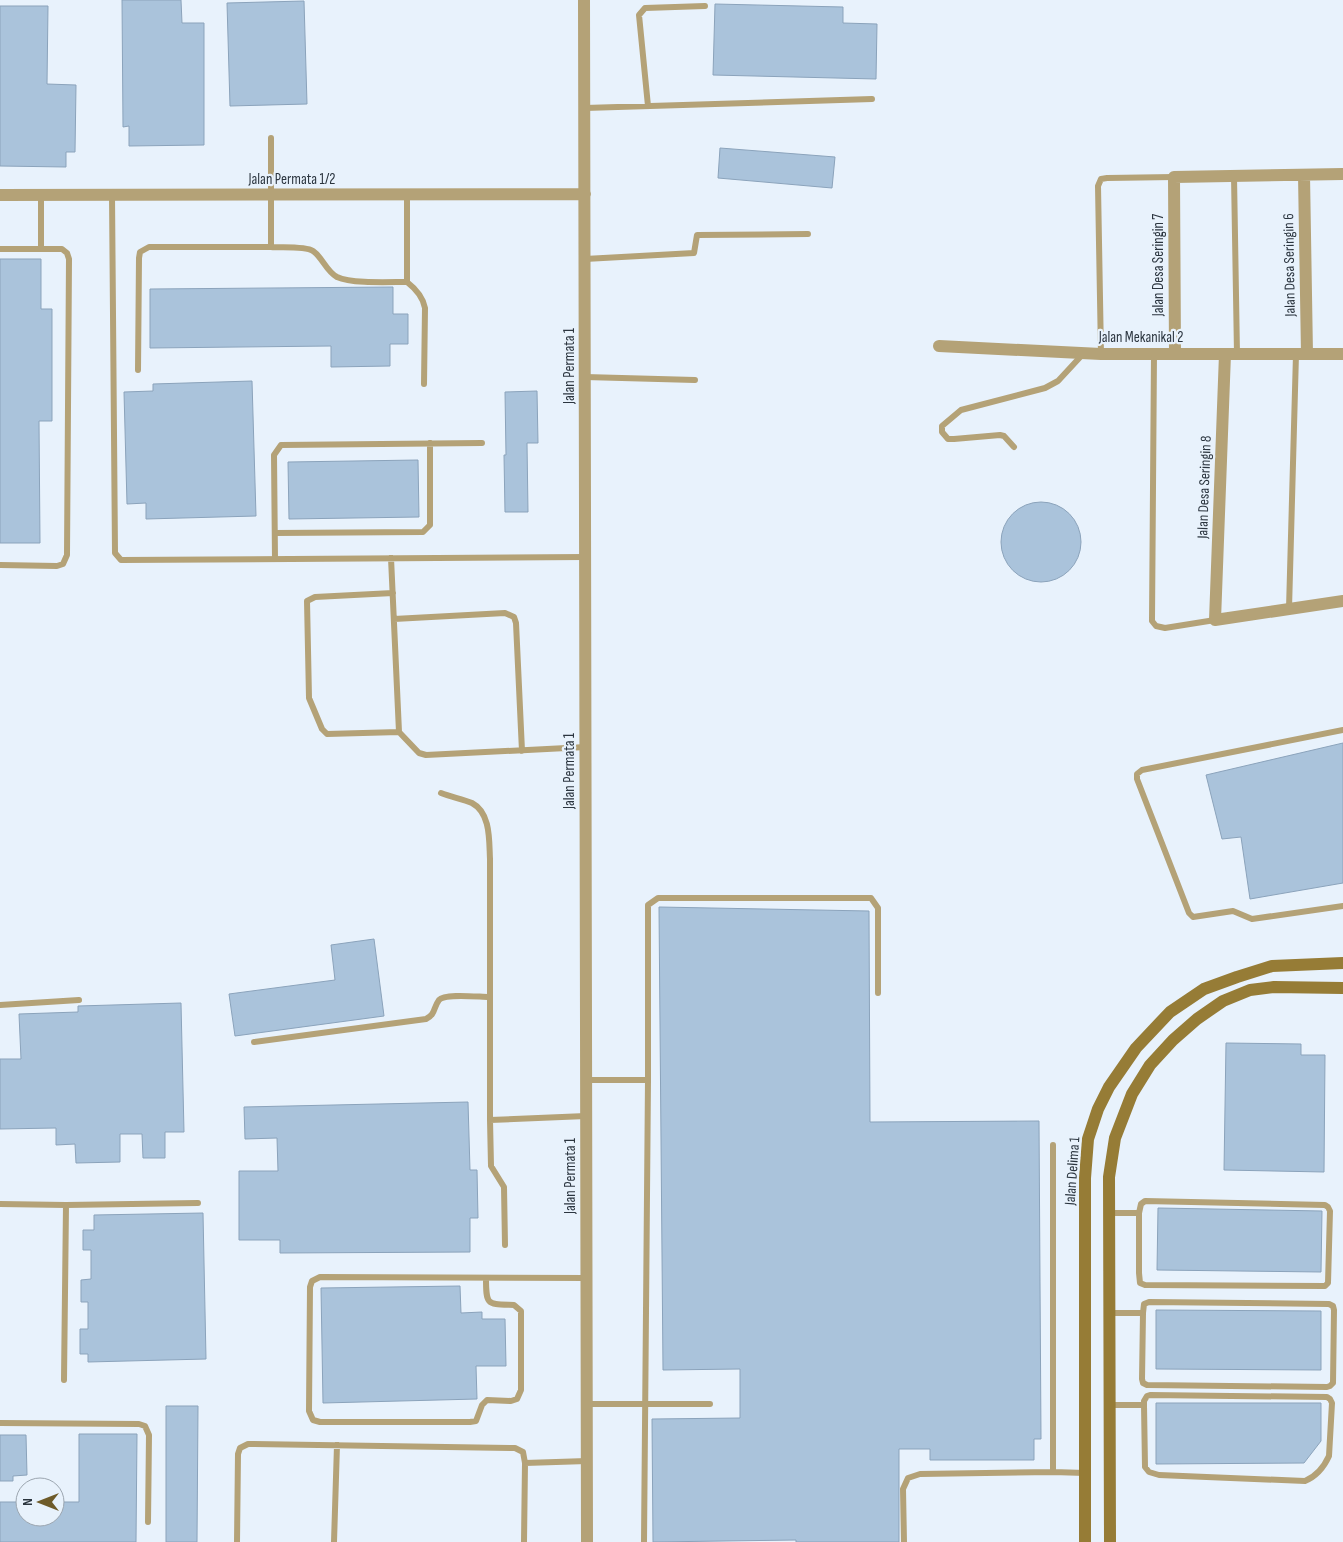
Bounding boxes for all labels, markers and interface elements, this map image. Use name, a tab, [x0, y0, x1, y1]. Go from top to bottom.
street label: Jalan Permata 1/2	[247, 170, 336, 189]
street label: Jalan Desa Seringin 6	[1279, 213, 1300, 318]
street label: Jalan Desa Seringin 7	[1149, 214, 1168, 317]
street label: Jalan Permata 1	[560, 327, 579, 405]
street label: Jalan Mekanikal 2	[1098, 328, 1183, 347]
street label: Jalan Desa Seringin 8	[1193, 435, 1216, 540]
street label: Jalan Permata 1	[560, 732, 579, 810]
street label: Jalan Delima 1	[1061, 1135, 1084, 1207]
street label: Jalan Permata 1	[561, 1137, 580, 1215]
north arrow	[15, 1477, 65, 1527]
text: N	[19, 1498, 36, 1506]

